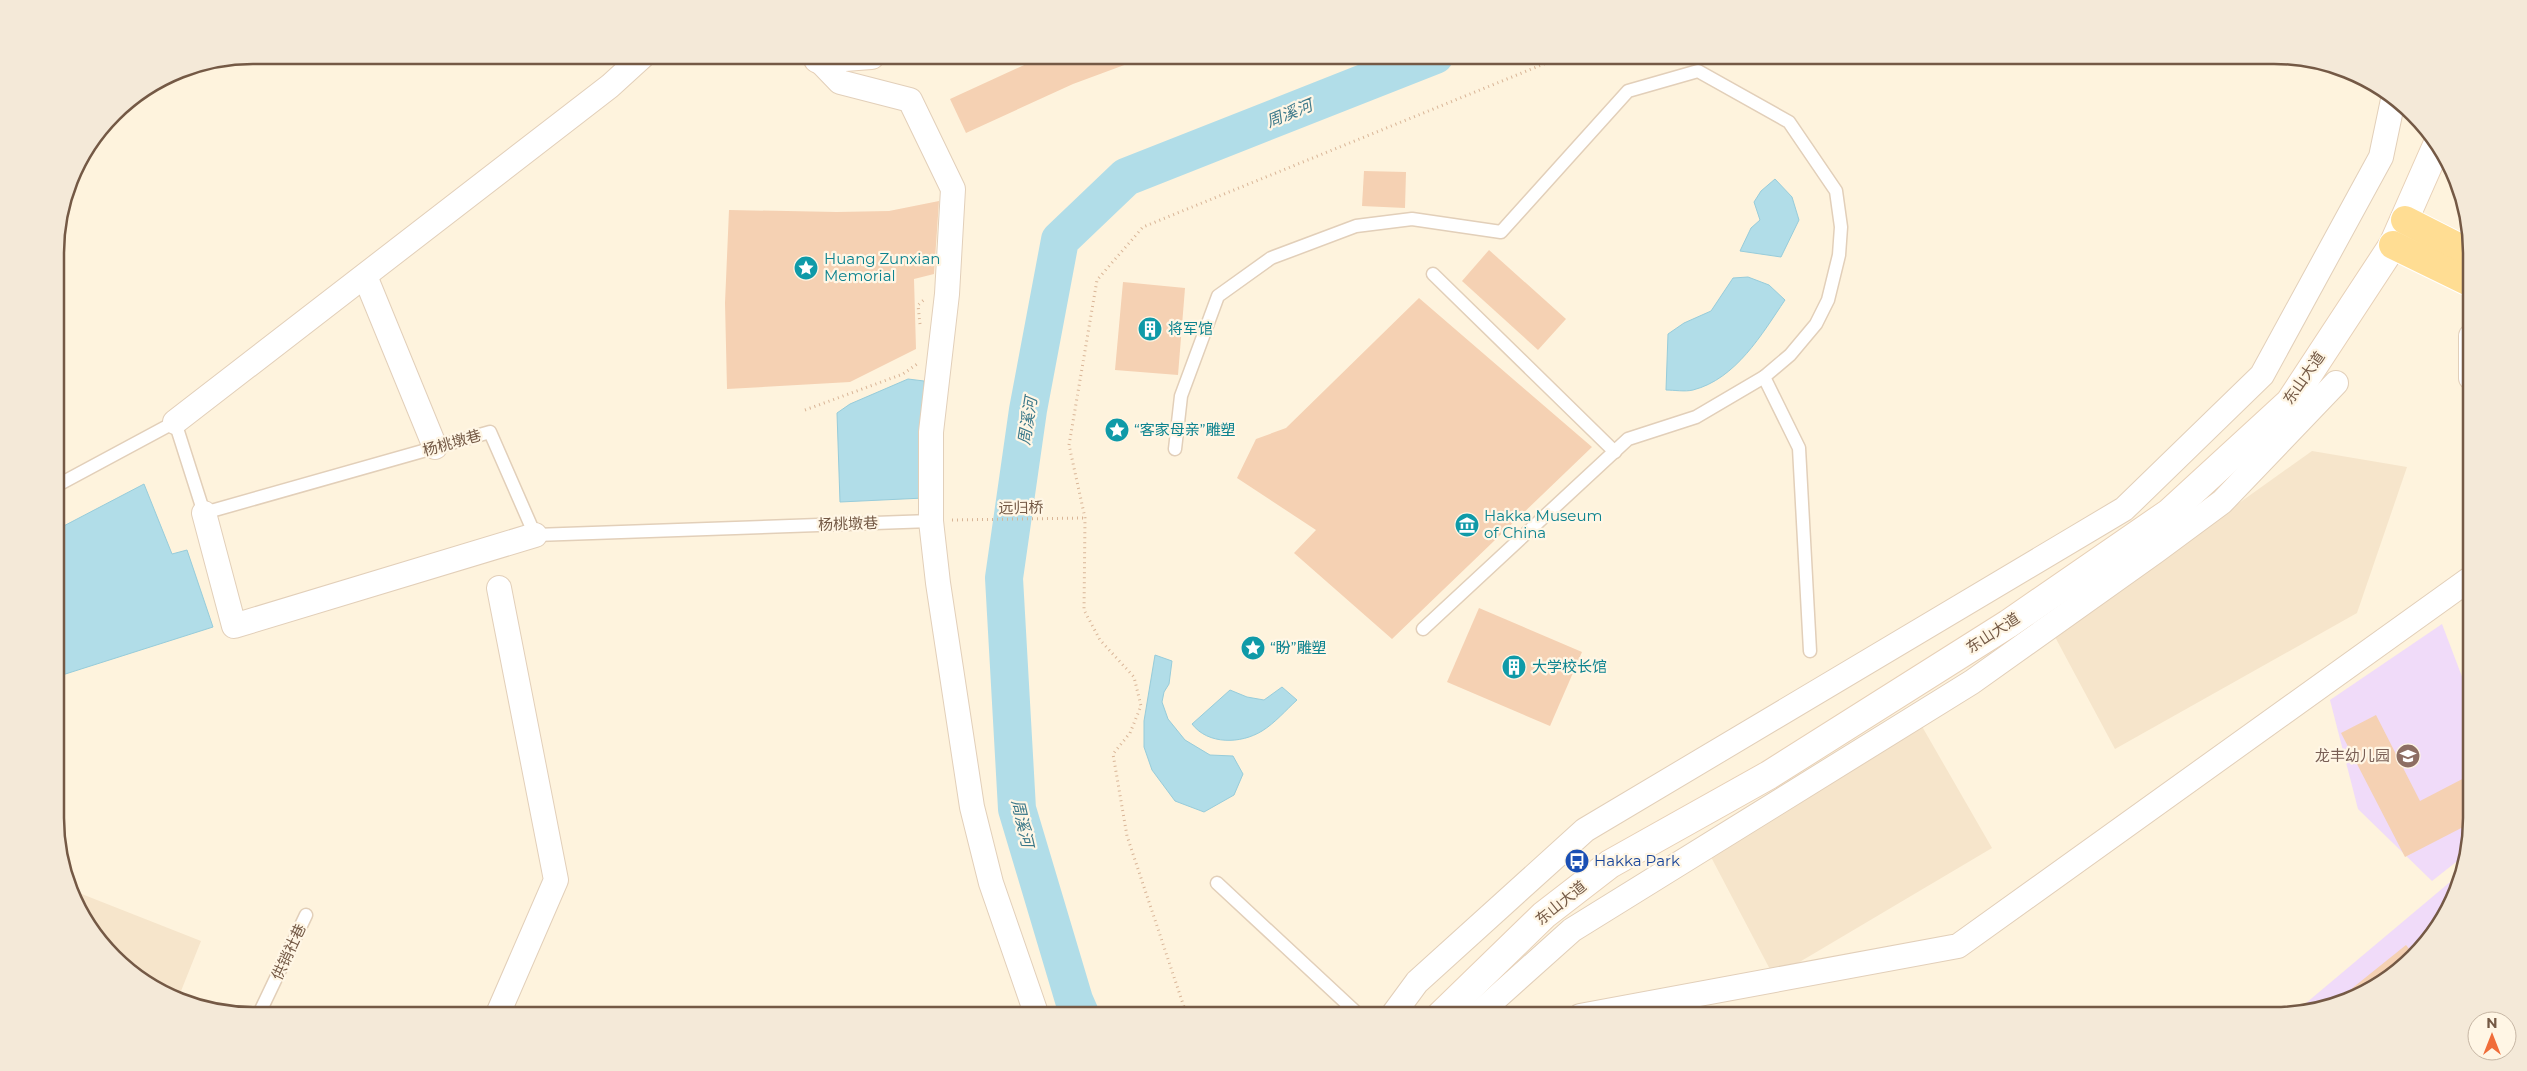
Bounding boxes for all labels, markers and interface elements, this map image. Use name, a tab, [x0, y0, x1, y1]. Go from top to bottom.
water label: 周溪河	[1263, 95, 1318, 131]
place label: Huang Zunxian Memorial	[824, 249, 940, 285]
place icon: Huang Zunxian Memorial	[793, 255, 819, 281]
building icon: 将军馆	[1137, 316, 1163, 342]
place label: 将军馆	[1168, 319, 1213, 338]
street label: 东山大道	[2279, 348, 2329, 408]
water label: 周溪河	[1014, 393, 1041, 446]
place icon: “客家母亲”雕塑	[1104, 417, 1130, 443]
place label: “客家母亲”雕塑	[1134, 420, 1235, 439]
street label: 杨桃墩巷	[420, 425, 483, 460]
street label: 远归桥	[998, 498, 1044, 517]
place label: Hakka Museum of China	[1484, 506, 1602, 542]
museum icon: Hakka Museum of China	[1454, 512, 1480, 538]
street label: 杨桃墩巷	[818, 513, 878, 534]
street label: 东山大道	[1962, 608, 2023, 657]
place icon: “盼”雕塑	[1240, 635, 1266, 661]
place label: “盼”雕塑	[1270, 638, 1326, 657]
building icon: 大学校长馆	[1501, 654, 1527, 680]
place label: 大学校长馆	[1532, 657, 1607, 676]
school or university icon: 龙丰幼儿园	[2395, 743, 2421, 769]
place label: 龙丰幼儿园	[2315, 746, 2390, 765]
water label: 周溪河	[1008, 798, 1038, 852]
bus stop icon: Hakka Park	[1564, 848, 1590, 874]
place label: Hakka Park	[1594, 851, 1680, 870]
street label: 东山大道	[1531, 876, 1590, 929]
street label: 供销社巷	[267, 921, 310, 983]
north arrow	[2467, 1011, 2517, 1061]
text: N	[2486, 1014, 2498, 1032]

